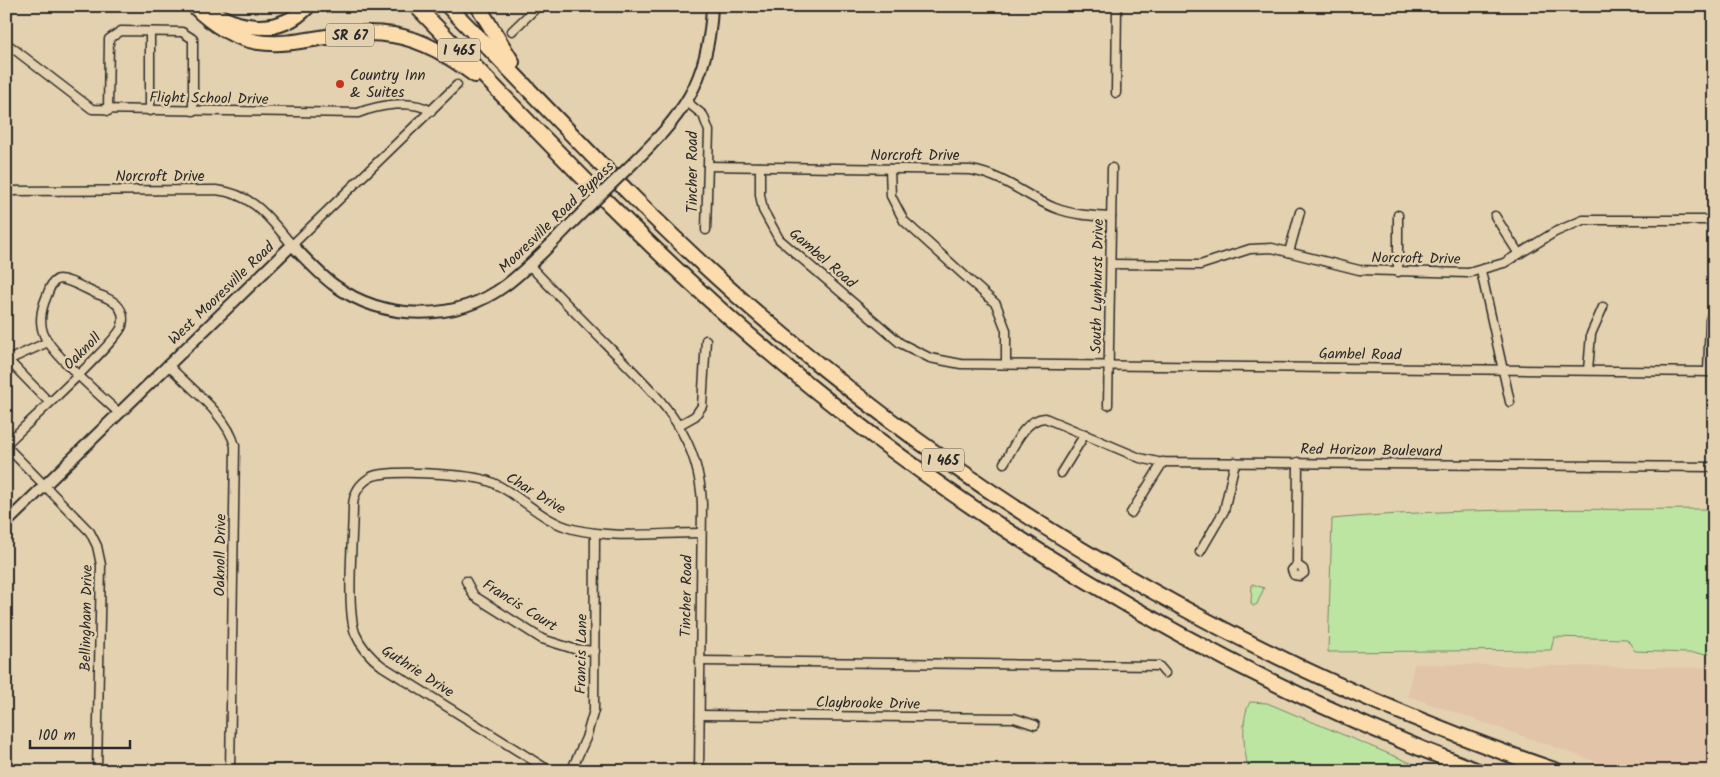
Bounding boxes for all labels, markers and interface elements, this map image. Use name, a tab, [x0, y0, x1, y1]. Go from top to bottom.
road number: SR 67	[326, 24, 374, 46]
road number: I 465	[438, 38, 480, 62]
place label: Country Inn & Suites	[350, 64, 425, 105]
marker: Country Inn & Suites	[334, 78, 346, 90]
street label: Flight School Drive	[149, 86, 269, 112]
street label: Tincher Road	[681, 130, 705, 213]
street label: Norcroft Drive	[870, 144, 960, 168]
street label: Mooresville Road Bypass	[493, 155, 621, 280]
street label: Norcroft Drive	[115, 165, 205, 189]
street label: South Lynhurst Drive	[1085, 218, 1111, 354]
street label: Gambel Road	[783, 223, 862, 295]
street label: West Mooresville Road	[163, 236, 281, 351]
street label: Norcroft Drive	[1371, 246, 1461, 272]
street label: Oaknoll	[58, 327, 107, 376]
street label: Gambel Road	[1319, 342, 1402, 368]
street label: Red Horizon Boulevard	[1300, 438, 1442, 464]
road number: I 465	[922, 448, 964, 472]
street label: Char Drive	[501, 466, 570, 521]
street label: Oaknoll Drive	[208, 513, 234, 597]
street label: Tincher Road	[674, 554, 700, 637]
street label: Bellingham Drive	[74, 564, 100, 672]
street label: Francis Court	[477, 573, 562, 638]
street label: Francis Lane	[569, 613, 595, 694]
street label: Guthrie Drive	[376, 639, 459, 705]
street label: Claybrooke Drive	[816, 691, 921, 717]
scale bar	[30, 717, 130, 749]
text: 100 m	[38, 724, 76, 748]

